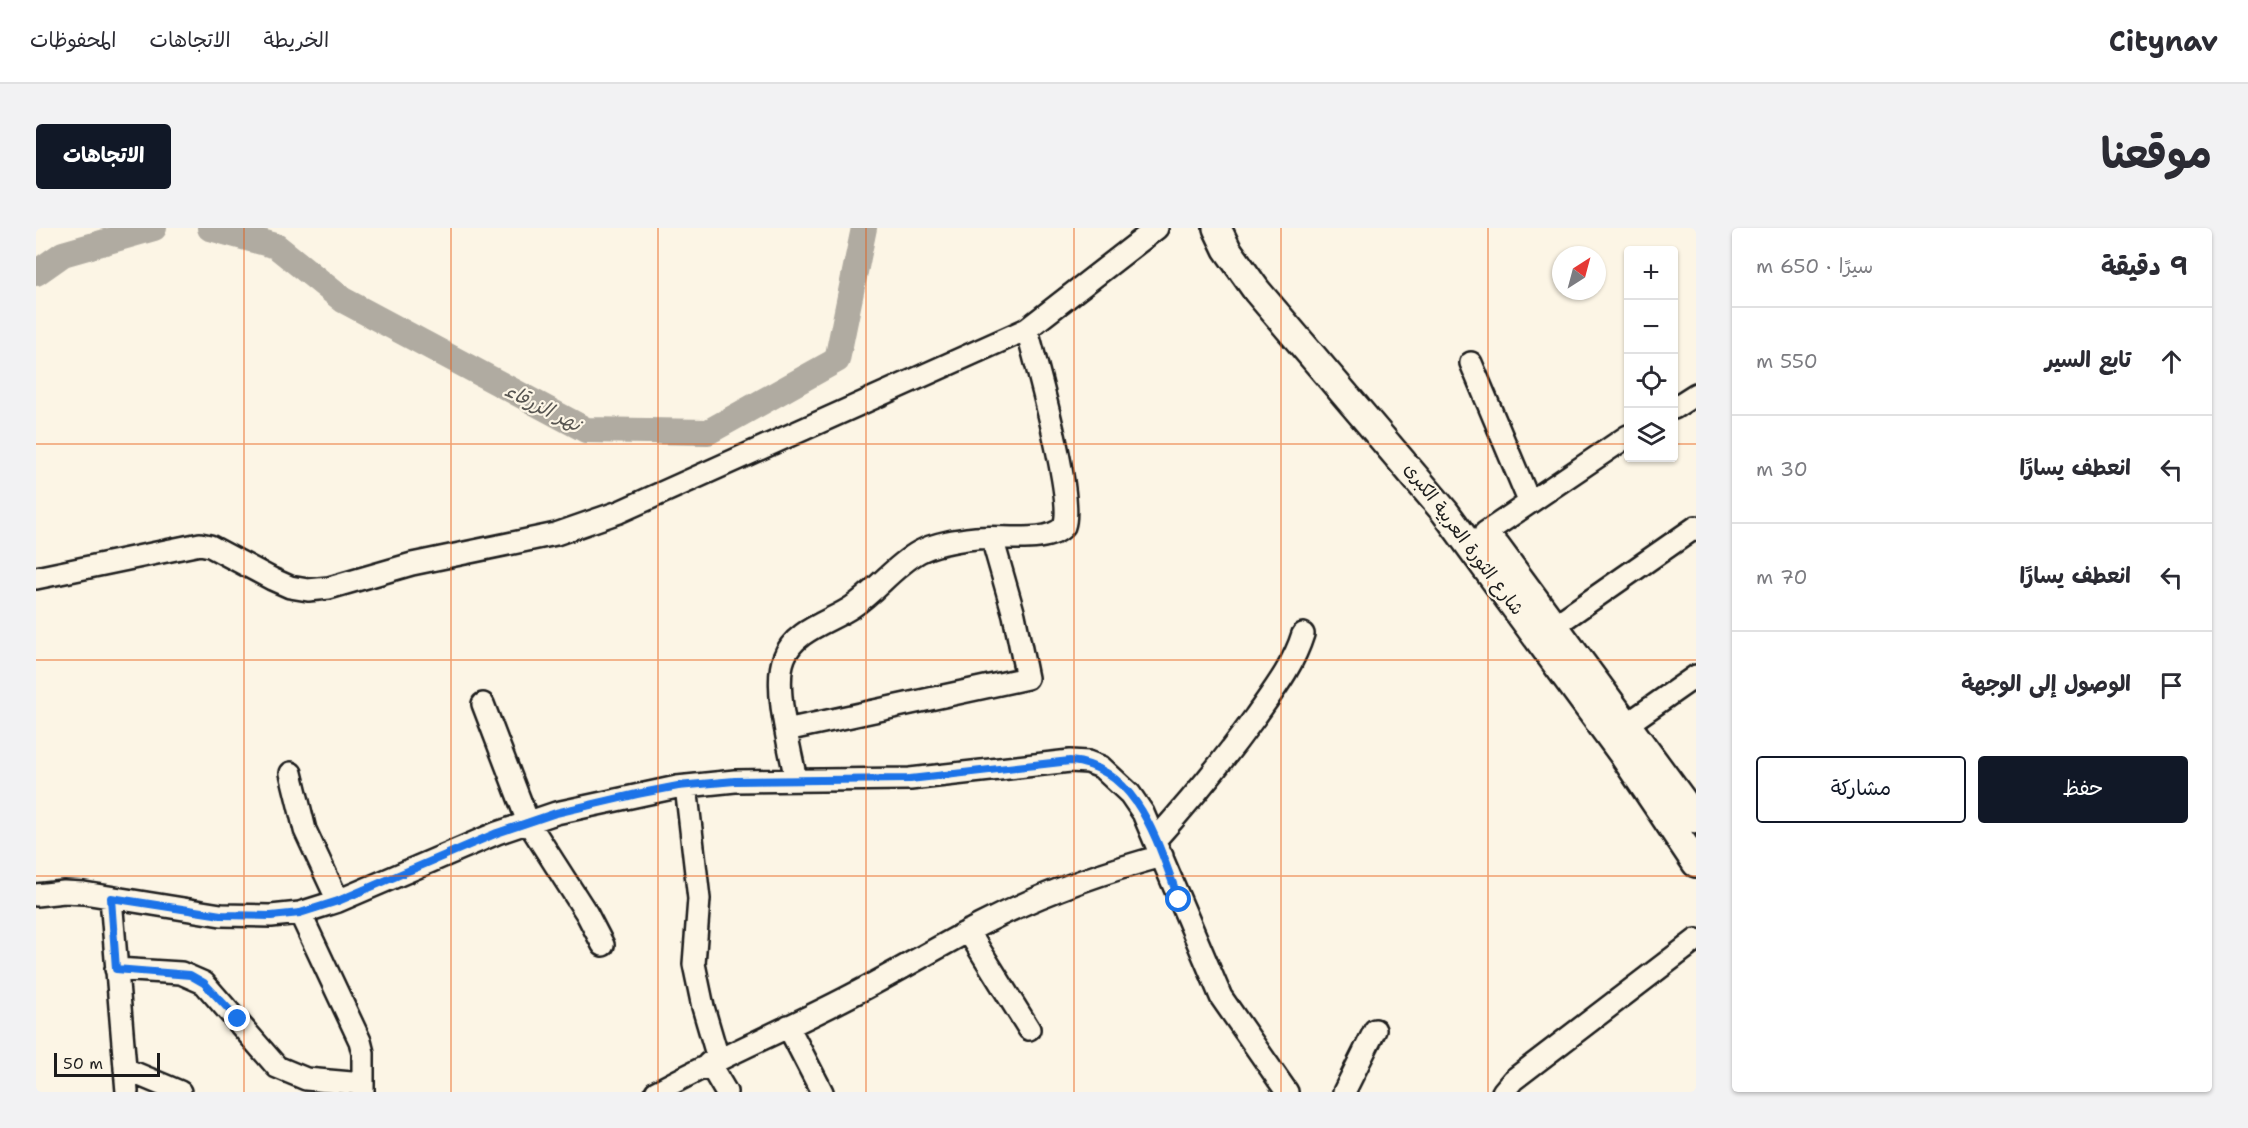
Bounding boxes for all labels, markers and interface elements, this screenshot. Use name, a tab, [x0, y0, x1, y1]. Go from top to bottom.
text: Citynav	[2109, 22, 2218, 60]
text: المحفوظات	[30, 26, 116, 54]
text: الاتجاهات	[149, 26, 231, 54]
text: الخريطة	[264, 26, 329, 54]
button: الاتجاهات	[36, 124, 171, 189]
text: موقعنا	[2101, 125, 2212, 181]
north arrow	[1552, 246, 1606, 300]
map controls	[1624, 246, 1678, 462]
button: +	[1624, 246, 1678, 300]
text: 9 دقيقة	[2101, 248, 2188, 283]
text: سيرًا · 650 m	[1756, 253, 1873, 279]
button: −	[1624, 300, 1678, 354]
text: تابع السير	[2045, 345, 2131, 374]
icon: ahead	[2155, 345, 2188, 378]
text: 550 m	[1756, 348, 1818, 374]
button: locate	[1624, 354, 1678, 408]
water label: نهر الزرقاء	[500, 377, 588, 438]
button: layers	[1624, 408, 1678, 462]
text: انعطف يسارًا	[2019, 453, 2131, 482]
icon: left	[2155, 453, 2188, 486]
text: 30 m	[1756, 456, 1808, 482]
street label: شارع الثورة العربية الكبرى	[1399, 458, 1529, 620]
text: انعطف يسارًا	[2019, 561, 2131, 590]
icon: left	[2155, 561, 2188, 594]
text: 70 m	[1756, 564, 1808, 590]
text: الوصول إلى الوجهة	[1961, 669, 2131, 698]
icon: arrive	[2155, 669, 2188, 702]
button: مشاركة	[1756, 756, 1966, 823]
button: حفظ	[1978, 756, 2188, 823]
route start	[1165, 886, 1191, 912]
route end	[224, 1005, 250, 1031]
scale bar	[54, 1050, 160, 1078]
text: 50 m	[63, 1053, 103, 1074]

